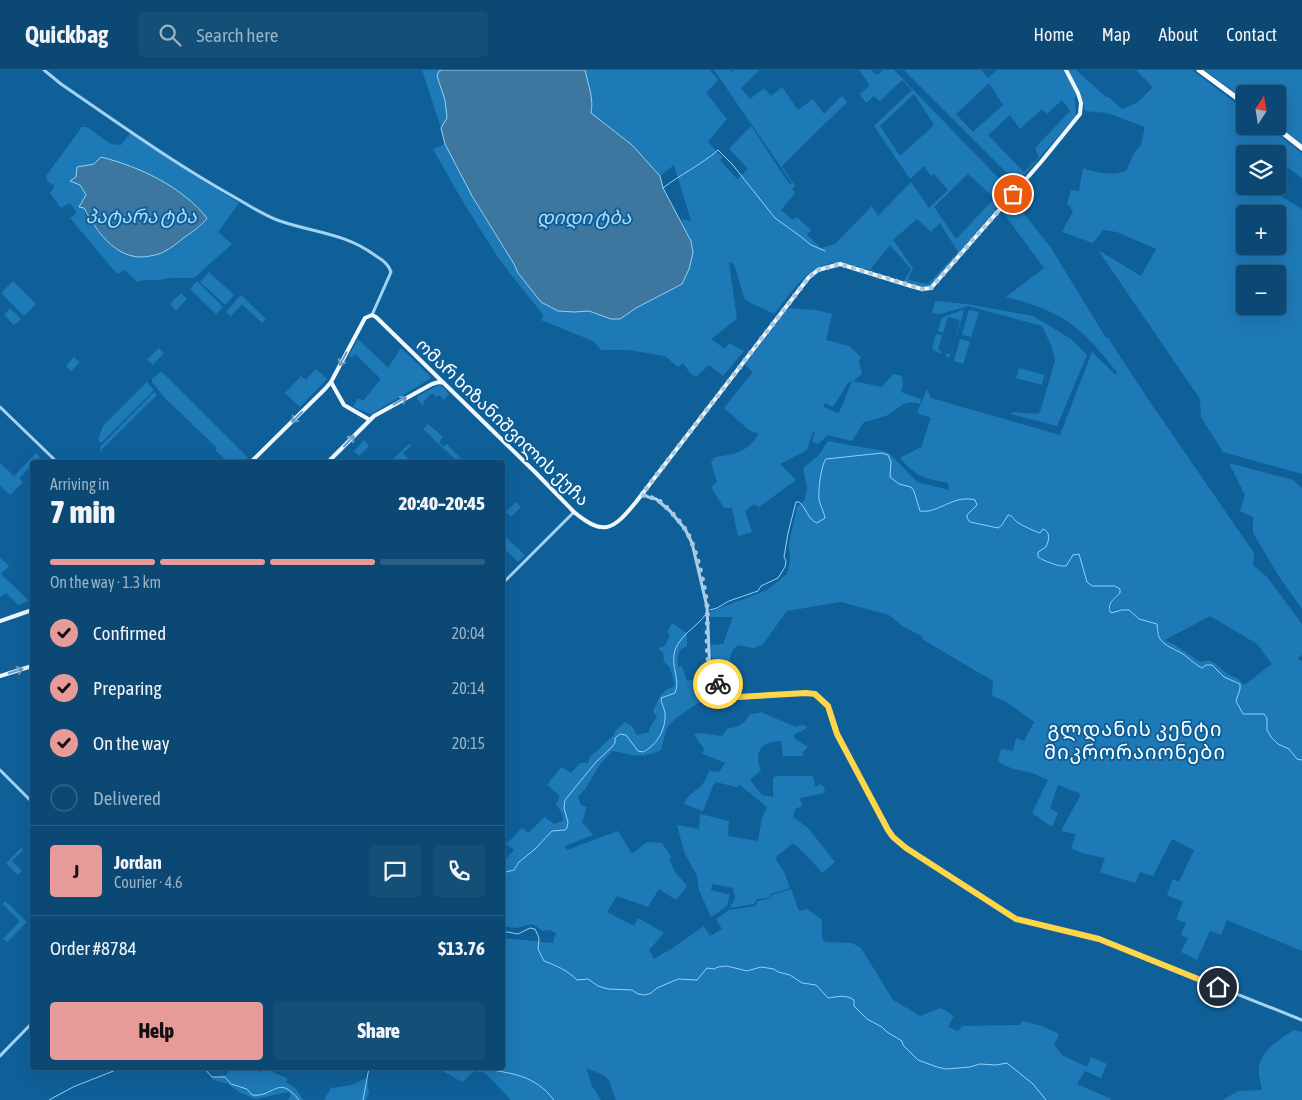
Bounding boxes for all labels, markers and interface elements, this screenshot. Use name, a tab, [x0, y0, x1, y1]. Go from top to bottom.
search box	[138, 12, 488, 57]
text: Quickbag	[25, 21, 108, 48]
icon: search	[156, 21, 184, 49]
text: Search here	[196, 24, 278, 46]
text: Home	[1034, 24, 1074, 45]
text: Map	[1102, 24, 1131, 45]
text: About	[1159, 24, 1198, 45]
text: Contact	[1226, 24, 1277, 45]
north arrow	[1236, 85, 1286, 135]
map controls	[1236, 85, 1286, 315]
button: layers	[1236, 145, 1286, 195]
pin	[992, 173, 1034, 215]
icon: bag	[999, 180, 1027, 208]
water label: პატარა ტბა	[85, 205, 197, 228]
button: +	[1236, 205, 1286, 255]
water label: დიდი ტბა	[537, 206, 632, 229]
button: −	[1236, 265, 1286, 315]
street label: ომარ ხიზანიშვილის ქუჩა	[412, 334, 594, 511]
one-way arrow	[338, 351, 348, 366]
one-way arrow	[393, 395, 407, 405]
one-way arrow	[291, 411, 303, 424]
one-way arrow	[343, 435, 355, 447]
text: Arriving in	[50, 475, 110, 493]
text: 20:40–20:45	[398, 492, 485, 514]
text: 7 min	[50, 493, 115, 530]
text: On the way · 1.3 km	[50, 573, 161, 591]
icon: check	[50, 619, 78, 647]
text: Confirmed	[93, 622, 166, 644]
text: 20:04	[451, 624, 485, 642]
courier	[693, 659, 743, 709]
one-way arrow	[8, 666, 24, 675]
icon: bike	[704, 670, 732, 698]
icon: check	[50, 674, 78, 702]
text: Preparing	[93, 677, 162, 699]
text: 20:14	[452, 679, 485, 697]
district label: გლდანის კენტი მიკრორაიონები	[1044, 717, 1226, 764]
icon: check	[50, 729, 78, 757]
text: On the way	[93, 732, 170, 754]
text: 20:15	[452, 734, 485, 752]
text: Delivered	[93, 787, 161, 809]
button: chat	[369, 845, 421, 897]
button: phone	[433, 845, 485, 897]
text: Jordan	[114, 851, 162, 873]
text: J	[73, 860, 79, 882]
text: Courier · 4.6	[114, 873, 183, 891]
text: Order #8784	[50, 937, 137, 959]
text: $13.76	[438, 937, 485, 959]
pin	[1197, 966, 1239, 1008]
icon: home	[1204, 973, 1232, 1001]
button: Help	[50, 1002, 263, 1060]
button: Share	[273, 1002, 485, 1060]

